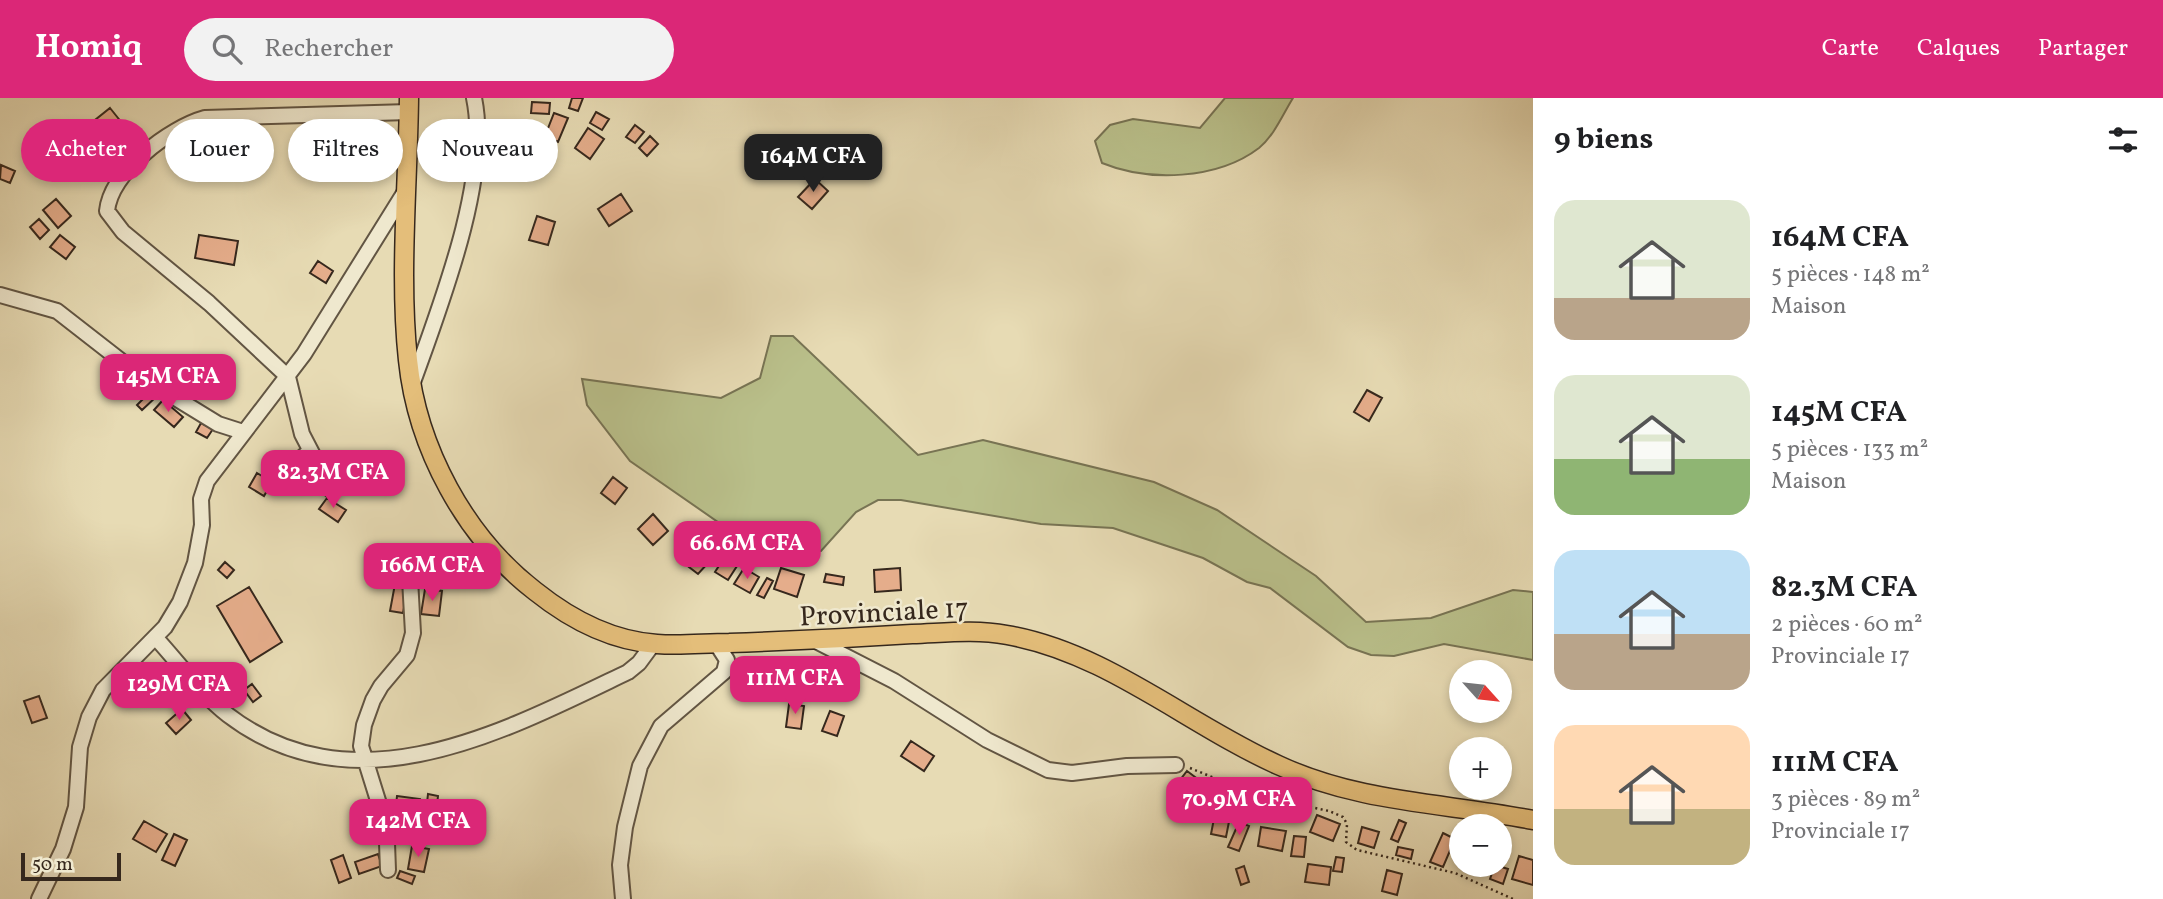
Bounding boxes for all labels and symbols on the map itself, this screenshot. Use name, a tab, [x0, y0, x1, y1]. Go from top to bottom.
pin: 164M CFA	[741, 134, 885, 194]
pin: 145M CFA	[96, 354, 240, 414]
pin: 82.3M CFA	[253, 450, 413, 510]
pin: 66.6M CFA	[667, 522, 827, 581]
pin: 166M CFA	[360, 544, 504, 603]
street label: Provinciale 17	[799, 590, 970, 637]
pin: 111M CFA	[723, 656, 867, 716]
north arrow	[1449, 660, 1512, 723]
pin: 129M CFA	[107, 662, 251, 722]
pin: 70.9M CFA	[1159, 778, 1319, 837]
pin: 142M CFA	[346, 800, 490, 859]
scale bar	[21, 850, 121, 882]

